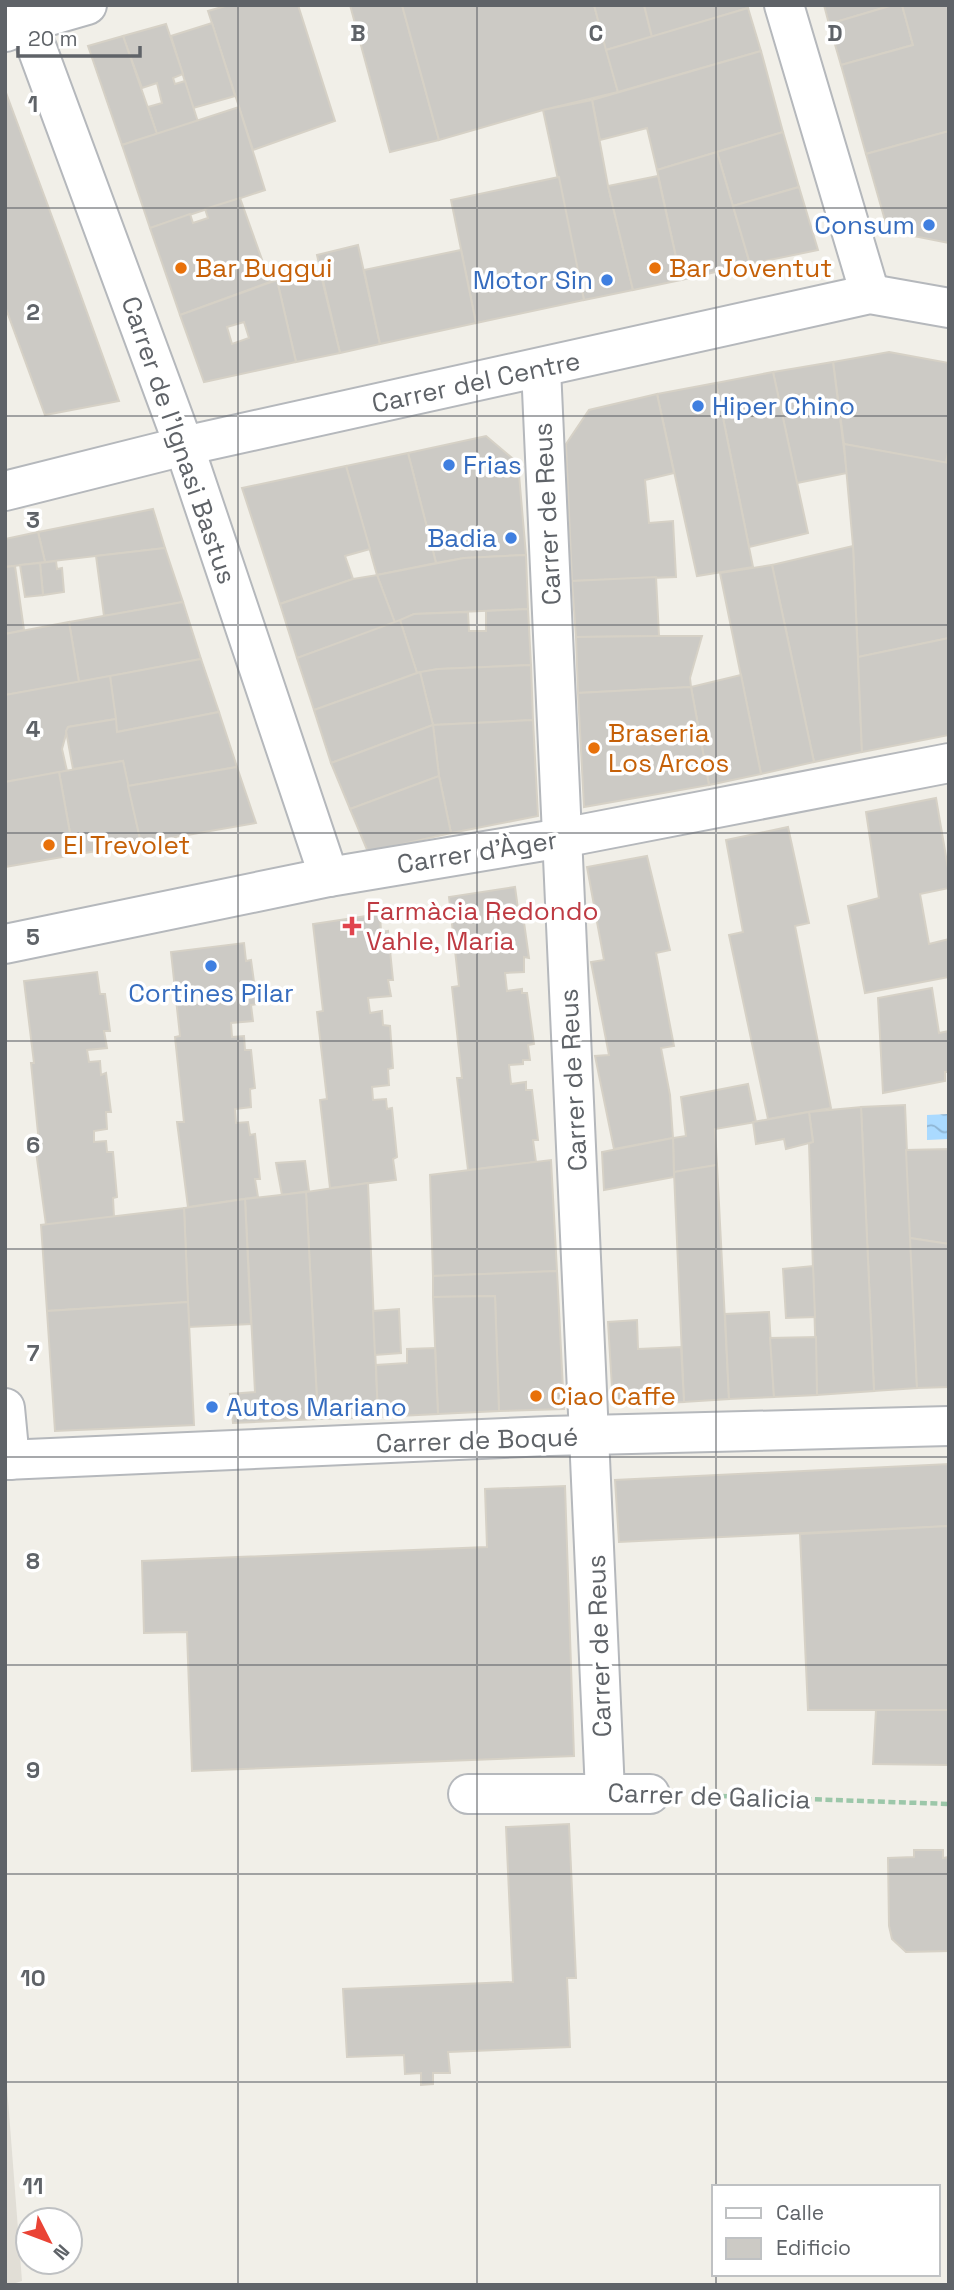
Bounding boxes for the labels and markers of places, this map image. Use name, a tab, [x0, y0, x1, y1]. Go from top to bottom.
place label: Consum	[814, 208, 915, 242]
marker: Consum	[921, 217, 937, 233]
place label: Bar Buggui	[195, 251, 332, 285]
place label: Bar Joventut	[669, 251, 832, 285]
marker: Bar Buggui	[173, 260, 189, 276]
marker: Bar Joventut	[647, 260, 663, 276]
place label: Motor Sin	[473, 263, 593, 297]
marker: Motor Sin	[599, 272, 615, 288]
place label: Hiper Chino	[712, 389, 855, 423]
marker: Hiper Chino	[690, 398, 706, 414]
place label: Frias	[463, 448, 522, 482]
marker: Frias	[441, 457, 457, 473]
place label: Badia	[427, 521, 497, 555]
marker: Badia	[503, 530, 519, 546]
place label: Braseria Los Arcos	[608, 716, 729, 780]
marker: Braseria Los Arcos	[586, 740, 602, 756]
place label: El Trevolet	[63, 828, 190, 862]
marker: El Trevolet	[41, 837, 57, 853]
place label: Farmàcia Redondo Vahle, Maria	[366, 894, 598, 958]
marker: Farmàcia Redondo Vahle, Maria	[344, 918, 360, 934]
marker: Cortines Pilar	[203, 958, 219, 974]
place label: Cortines Pilar	[128, 976, 294, 1010]
place label: Ciao Caffe	[550, 1379, 676, 1413]
marker: Ciao Caffe	[528, 1388, 544, 1404]
place label: Autos Mariano	[226, 1390, 407, 1424]
marker: Autos Mariano	[204, 1399, 220, 1415]

